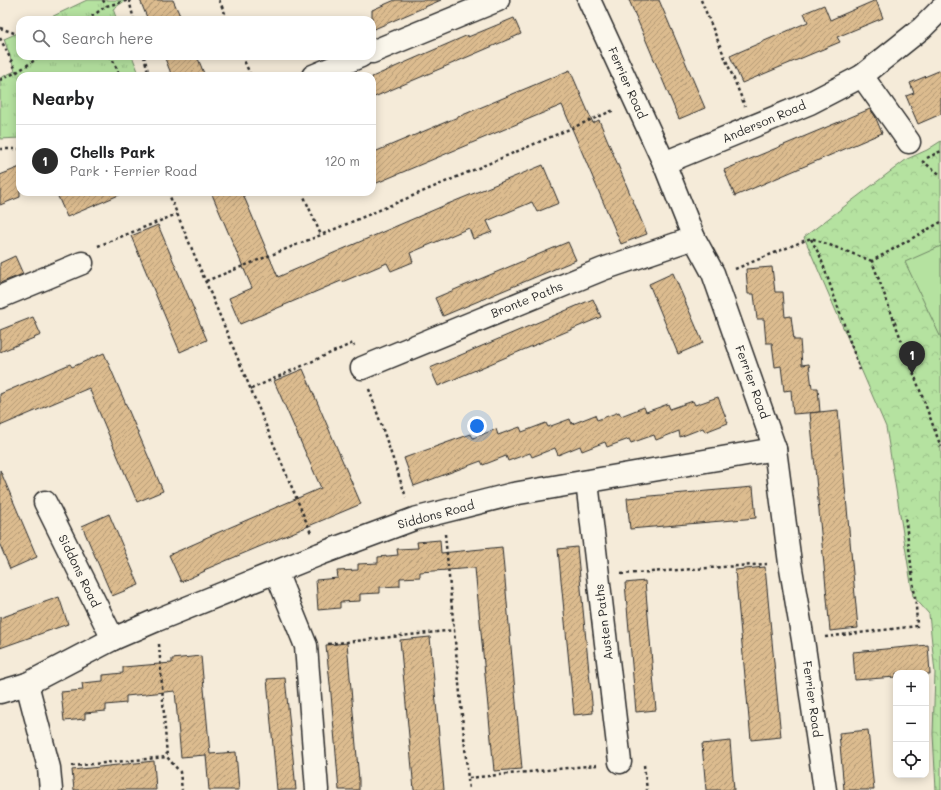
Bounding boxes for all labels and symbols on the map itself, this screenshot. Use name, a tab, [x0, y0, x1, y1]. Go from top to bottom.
street label: Ferrier Road	[605, 44, 651, 121]
street label: Anderson Road	[719, 96, 808, 146]
street label: Bronte Paths	[488, 277, 565, 321]
pin: 1	[899, 341, 925, 374]
street label: Ferrier Road	[732, 343, 774, 421]
your location	[467, 416, 487, 436]
street label: Siddons Road	[396, 496, 476, 532]
street label: Siddons Road	[55, 532, 105, 610]
street label: Austen Paths	[590, 583, 616, 661]
street label: Ferrier Road	[800, 660, 826, 739]

